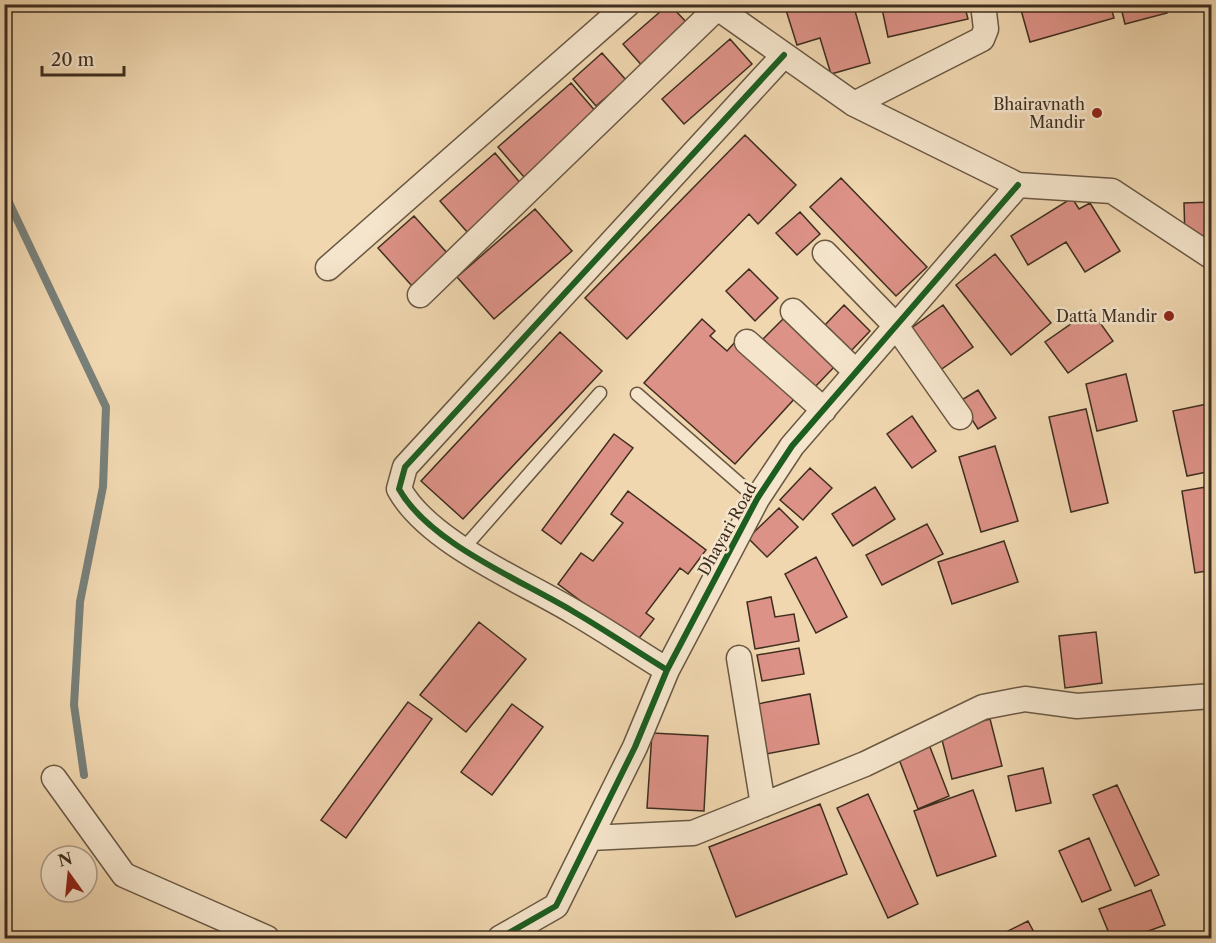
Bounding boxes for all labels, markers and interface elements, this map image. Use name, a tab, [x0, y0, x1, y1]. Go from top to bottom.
scale bar	[42, 39, 124, 77]
text: 20 m	[51, 49, 95, 71]
place label: Bhairavnath Mandir	[993, 94, 1085, 132]
marker: Bhairavnath Mandir	[1090, 106, 1104, 120]
place label: Datta Mandir	[1056, 306, 1157, 326]
marker: Datta Mandir	[1162, 309, 1176, 323]
street label: Dhayari Road	[693, 479, 761, 579]
north arrow	[39, 844, 99, 904]
text: N	[56, 848, 75, 871]

